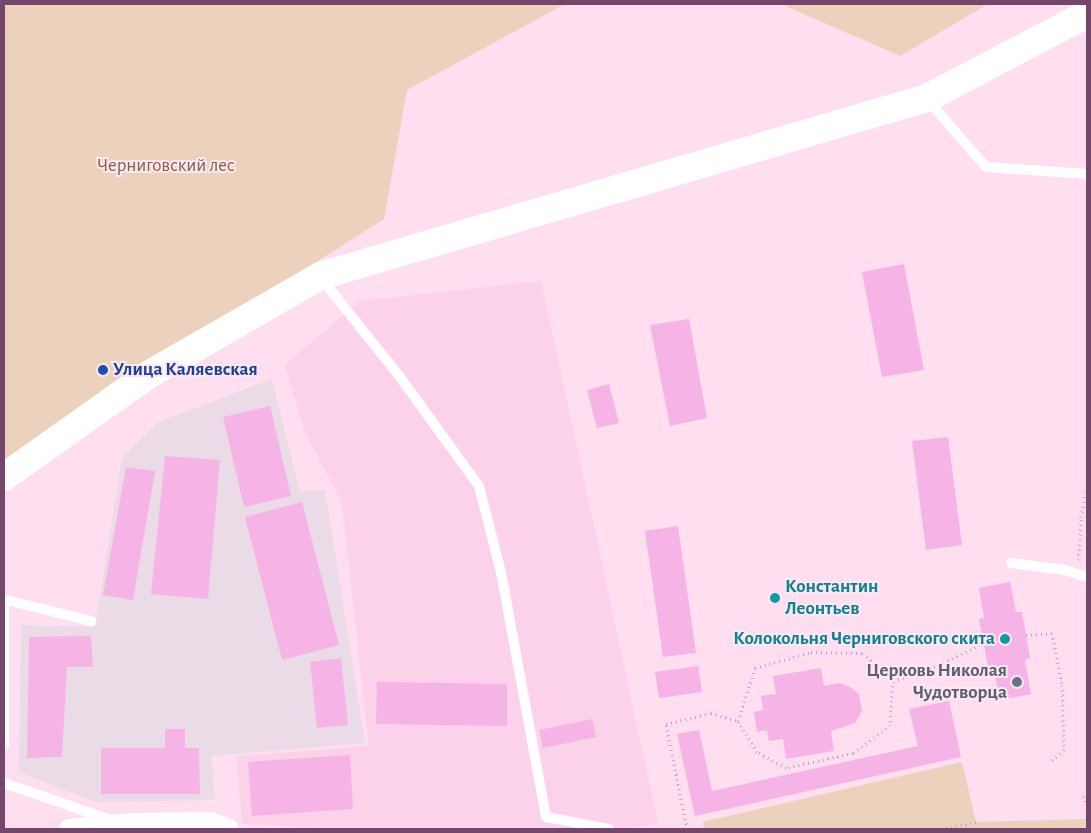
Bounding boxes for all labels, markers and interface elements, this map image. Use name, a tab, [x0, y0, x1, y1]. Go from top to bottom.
park label: Черниговский лес	[97, 155, 235, 177]
place label: Улица Каляевская	[113, 359, 258, 381]
marker: Улица Каляевская	[97, 364, 109, 376]
place label: Константин Леонтьев	[785, 576, 878, 620]
marker: Константин Леонтьев	[769, 592, 781, 604]
place label: Колокольня Черниговского скита	[733, 628, 995, 650]
marker: Колокольня Черниговского скита	[999, 633, 1011, 645]
place label: Церковь Николая Чудотворца	[866, 660, 1007, 704]
marker: Церковь Николая Чудотворца	[1011, 676, 1023, 688]

